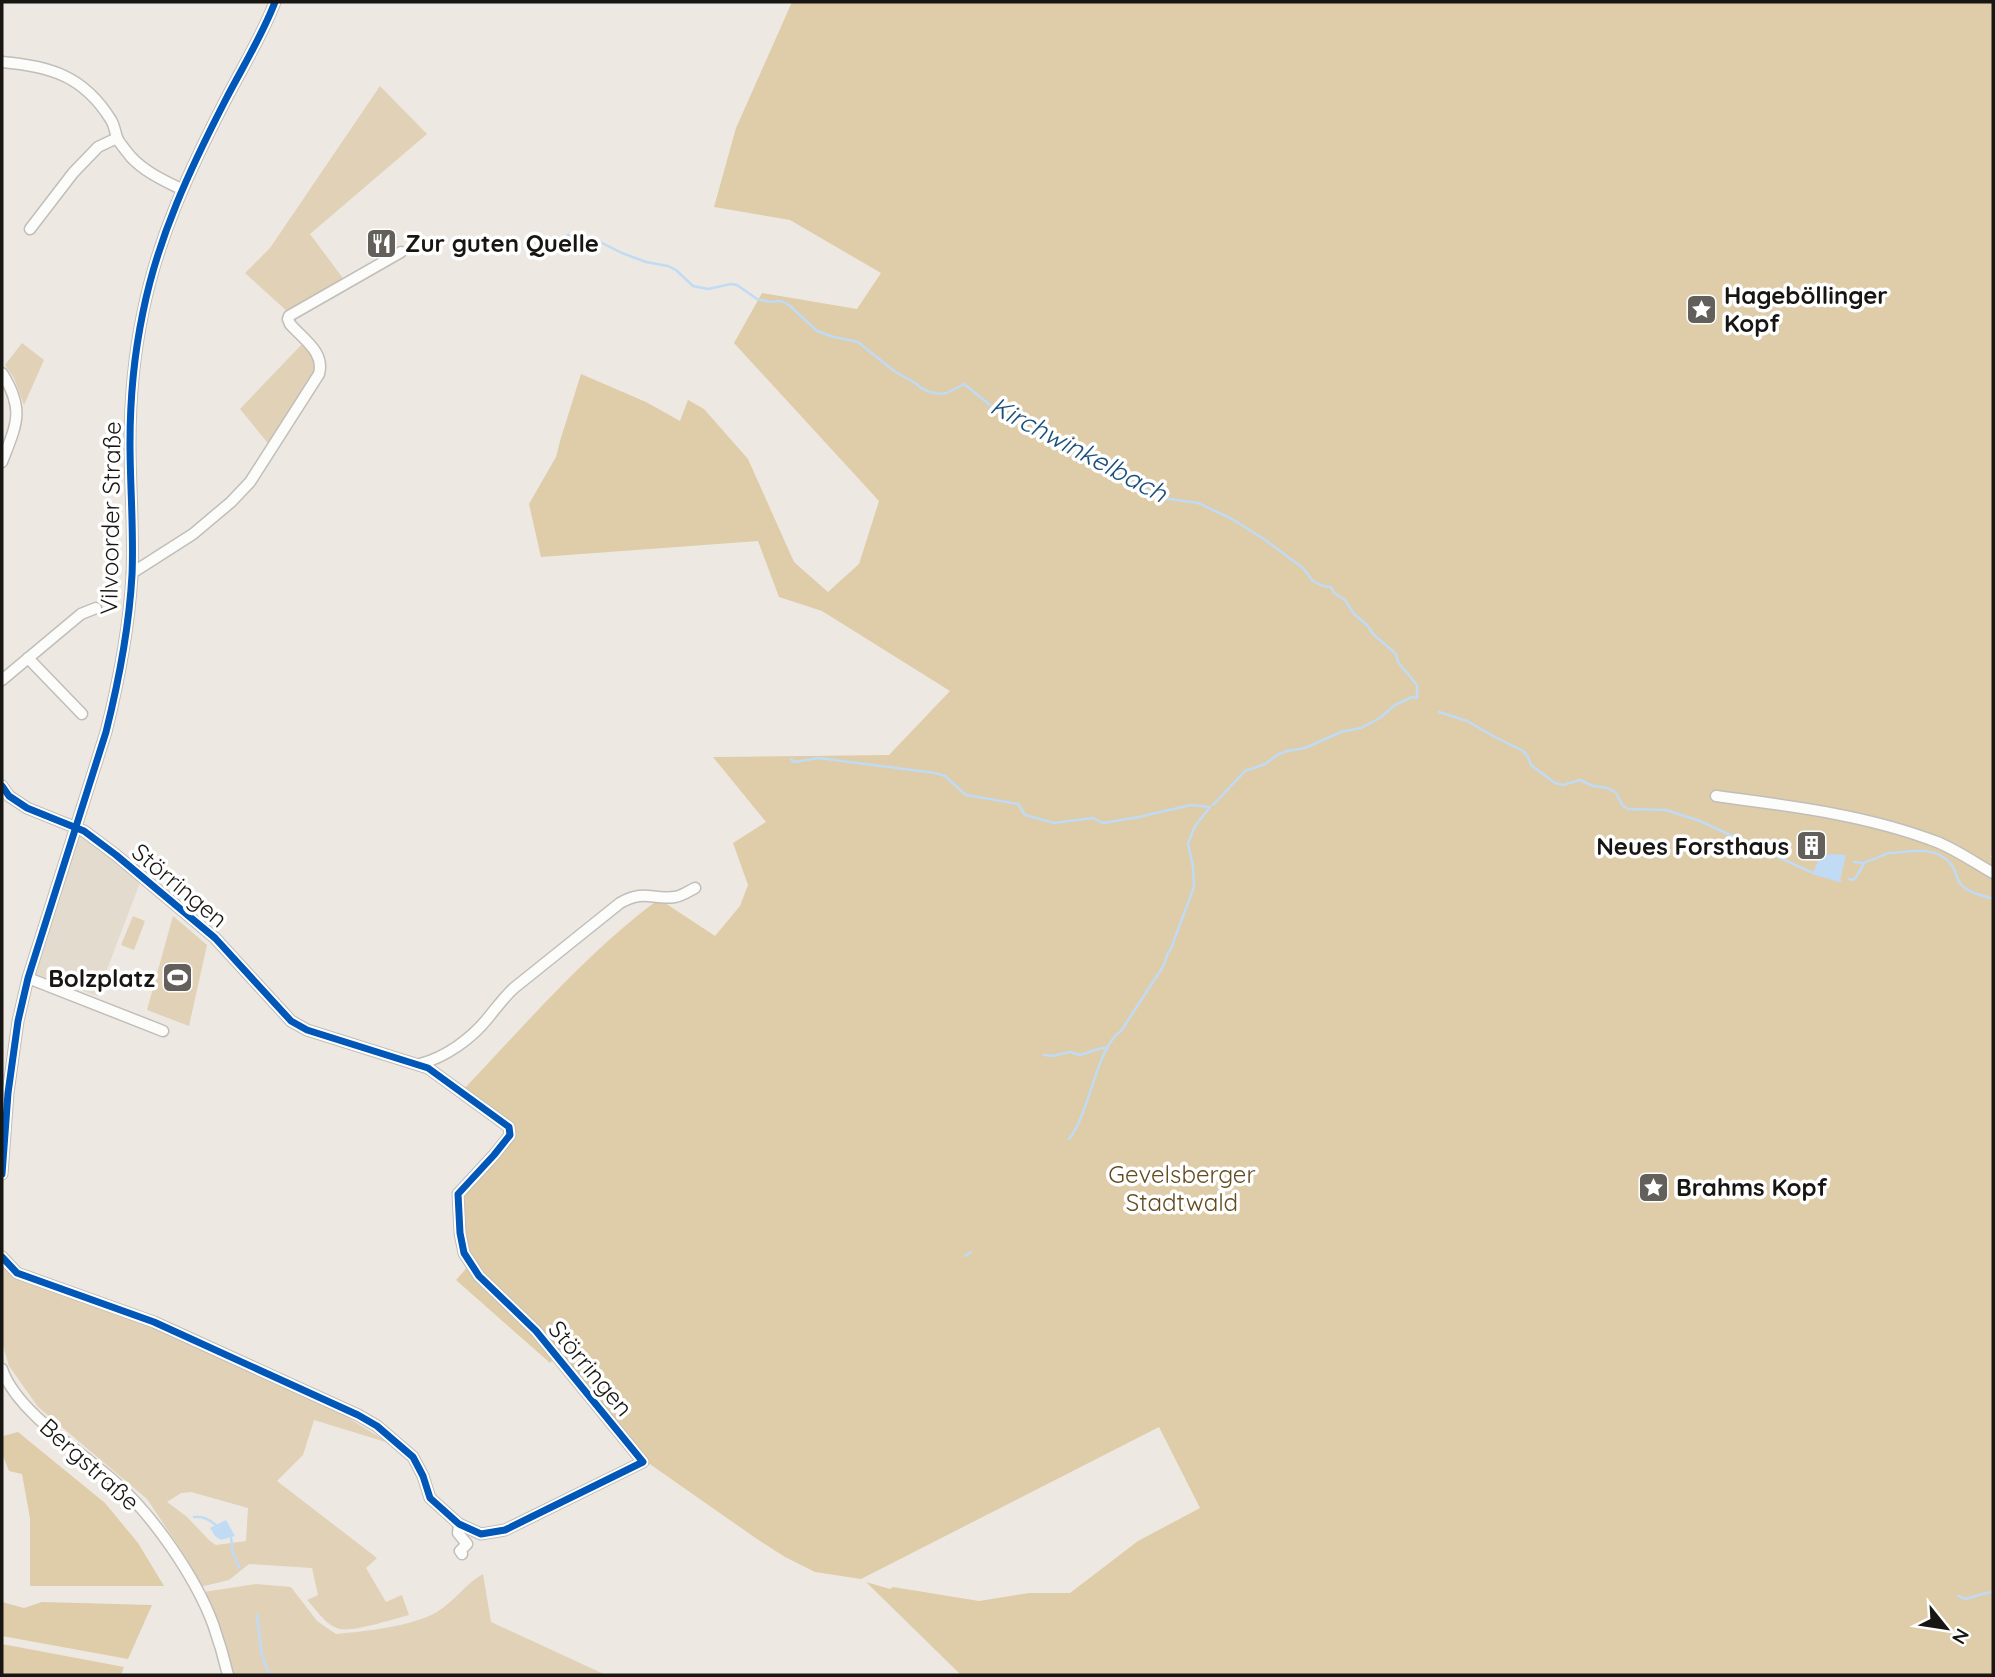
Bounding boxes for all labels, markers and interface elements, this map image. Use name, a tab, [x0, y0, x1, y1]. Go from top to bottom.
restaurant icon: Zur guten Quelle	[365, 226, 399, 260]
place label: Zur guten Quelle	[405, 228, 599, 258]
place label: Hageböllinger Kopf	[1724, 280, 1888, 338]
place icon: Hageböllinger Kopf	[1684, 292, 1718, 326]
water label: Kirchwinkelbach	[985, 389, 1174, 510]
street label: Vilvoorder Straße	[93, 421, 127, 615]
building icon: Neues Forsthaus	[1795, 829, 1829, 863]
place label: Neues Forsthaus	[1596, 831, 1789, 861]
street label: Störringen	[126, 836, 234, 934]
sports icon: Bolzplatz	[161, 961, 195, 995]
place label: Bolzplatz	[48, 963, 155, 993]
park label: Gevelsberger Stadtwald	[1108, 1159, 1256, 1217]
place icon: Brahms Kopf	[1636, 1170, 1670, 1204]
place label: Brahms Kopf	[1676, 1172, 1828, 1202]
street label: Störringen	[542, 1314, 640, 1422]
street label: Bergstraße	[34, 1411, 146, 1517]
north arrow	[1911, 1593, 1981, 1663]
text: N	[1947, 1624, 1975, 1649]

